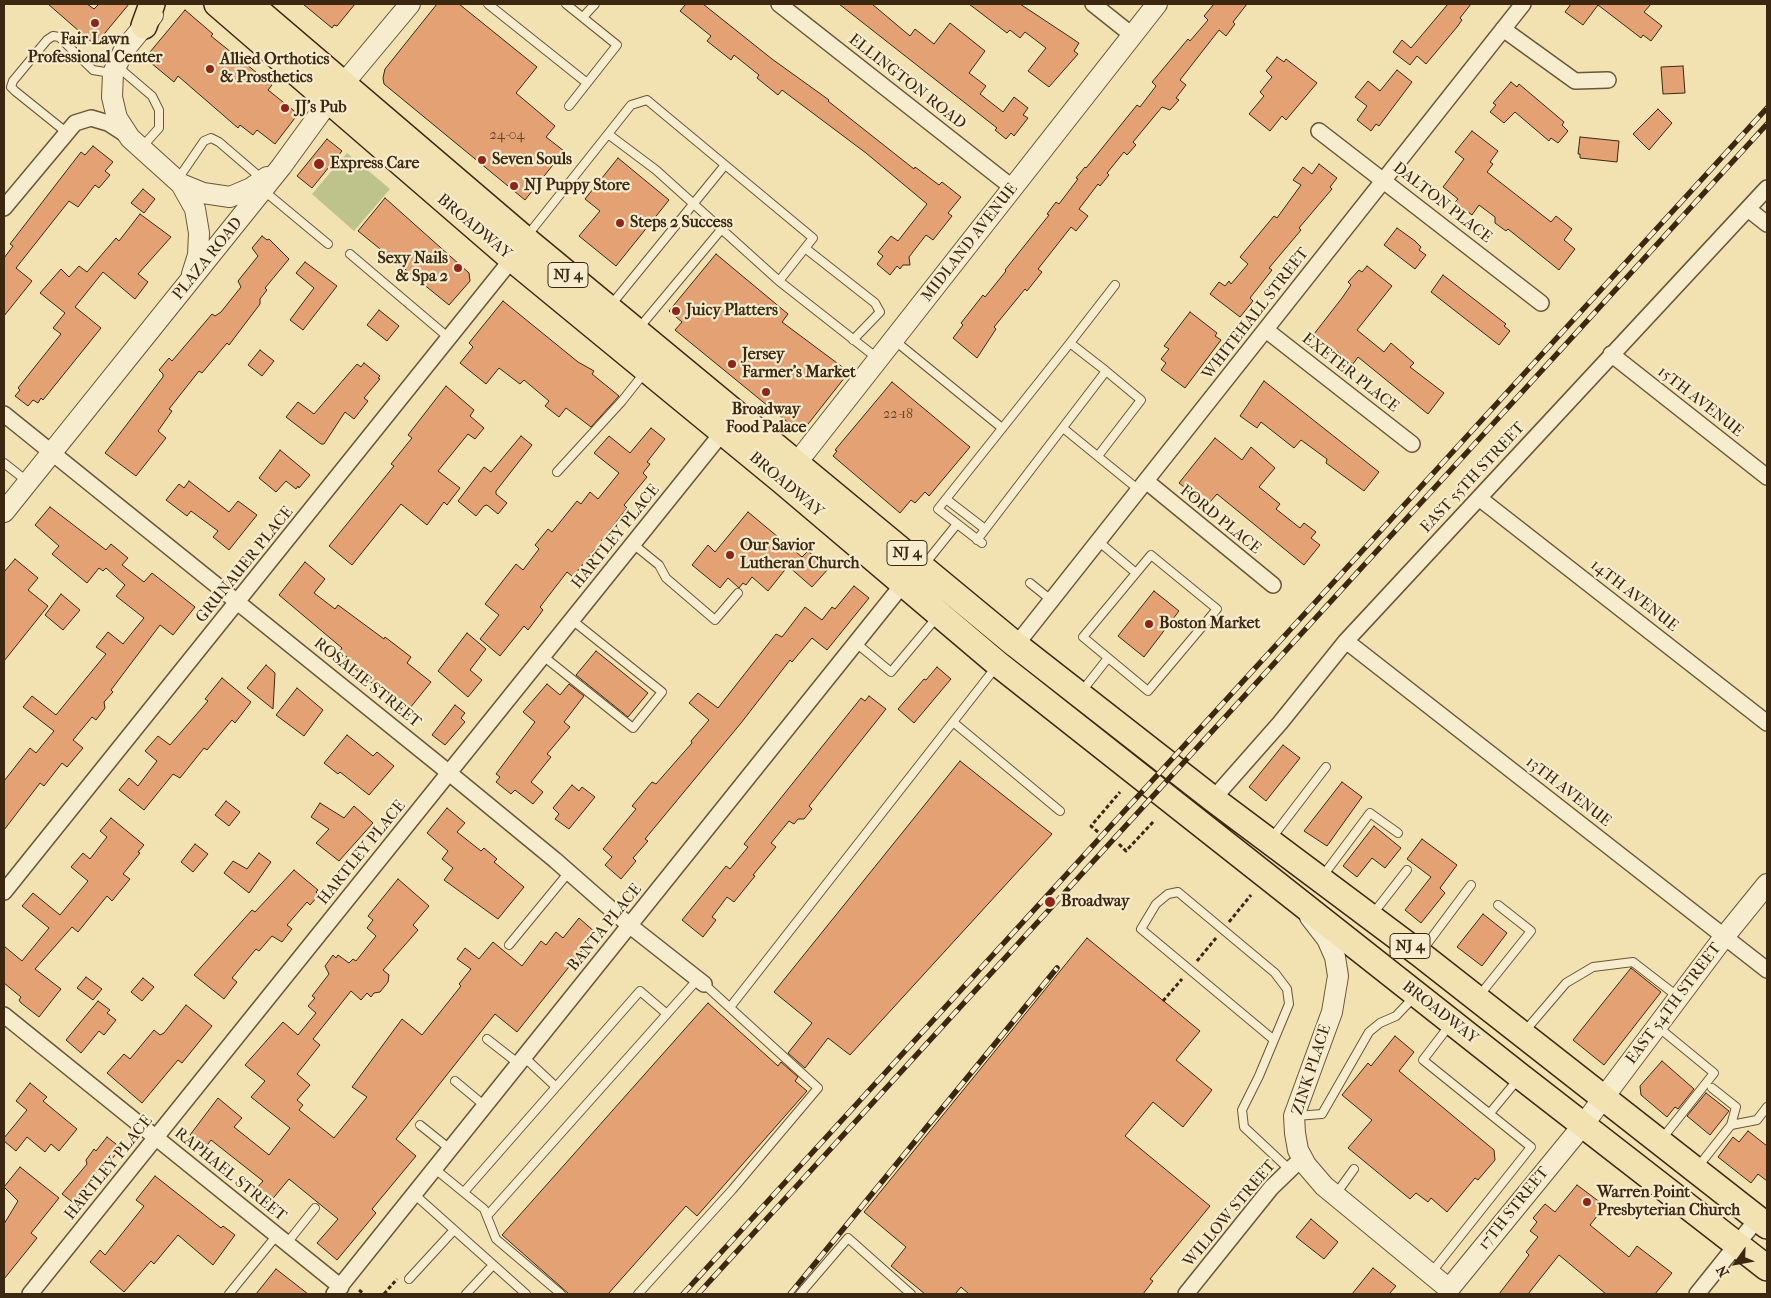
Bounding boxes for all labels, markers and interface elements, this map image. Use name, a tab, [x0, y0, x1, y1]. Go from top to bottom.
marker: Fair Lawn Professional Center	[89, 17, 101, 29]
place label: Fair Lawn Professional Center	[28, 30, 162, 68]
street label: ELLINGTON ROAD	[845, 30, 969, 134]
place label: Allied Orthotics & Prosthetics	[220, 50, 329, 88]
marker: Allied Orthotics & Prosthetics	[204, 63, 216, 75]
place label: JJ’s Pub	[295, 98, 347, 118]
marker: JJ’s Pub	[279, 102, 291, 114]
house number: 24-04	[490, 128, 524, 144]
place label: Seven Souls	[492, 150, 572, 170]
place label: Express Care	[330, 154, 419, 174]
marker: Seven Souls	[476, 154, 488, 166]
marker: Express Care	[312, 157, 326, 171]
street label: DALTON PLACE	[1389, 158, 1495, 248]
place label: NJ Puppy Store	[524, 176, 630, 196]
marker: NJ Puppy Store	[508, 180, 520, 192]
street label: MIDLAND AVENUE	[918, 180, 1022, 306]
street label: BROADWAY	[433, 190, 515, 264]
place label: Steps 2 Success	[630, 213, 733, 233]
street label: PLAZA ROAD	[169, 214, 247, 304]
marker: Steps 2 Success	[614, 217, 626, 229]
street label: WHITEHALL STREET	[1199, 244, 1313, 384]
place label: Sexy Nails & Spa 2	[377, 249, 448, 287]
marker: Sexy Nails & Spa 2	[452, 262, 464, 274]
road number: NJ 4	[548, 262, 588, 288]
place label: Juicy Platters	[686, 301, 778, 321]
marker: Juicy Platters	[670, 305, 682, 317]
street label: EXETER PLACE	[1298, 329, 1402, 417]
place label: Jersey Farmer’s Market	[742, 345, 856, 383]
marker: Jersey Farmer’s Market	[726, 358, 738, 370]
street label: 15TH AVENUE	[1653, 363, 1747, 441]
marker: Broadway Food Palace	[760, 386, 772, 398]
place label: Broadway Food Palace	[726, 400, 806, 438]
house number: 22-18	[883, 407, 913, 423]
street label: EAST 55TH STREET	[1417, 419, 1529, 537]
street label: BROADWAY	[745, 448, 827, 522]
street label: HARTLEY PLACE	[568, 481, 664, 593]
street label: FORD PLACE	[1176, 482, 1264, 558]
street label: GRUNAUER PLACE	[192, 503, 298, 627]
place label: Our Savior Lutheran Church	[740, 536, 859, 574]
road number: NJ 4	[887, 540, 927, 566]
marker: Our Savior Lutheran Church	[724, 549, 736, 561]
street label: 14TH AVENUE	[1586, 556, 1682, 636]
place label: Boston Market	[1159, 614, 1260, 634]
marker: Boston Market	[1143, 618, 1155, 630]
street label: ROSALIE STREET	[309, 634, 425, 732]
street label: 13TH AVENUE	[1521, 753, 1615, 831]
street label: HARTLEY PLACE	[314, 797, 410, 909]
street label: BANTA PLACE	[564, 880, 646, 976]
place label: Broadway	[1061, 892, 1130, 912]
marker: Broadway	[1043, 895, 1057, 909]
road number: NJ 4	[1390, 934, 1430, 958]
street label: EAST 54TH STREET	[1622, 940, 1726, 1068]
street label: BROADWAY	[1398, 977, 1482, 1049]
street label: ZINK PLACE	[1288, 1022, 1336, 1118]
street label: HARTLEY PLACE	[61, 1112, 157, 1224]
street label: RAPHAEL STREET	[170, 1124, 290, 1226]
street label: WILLOW STREET	[1180, 1157, 1280, 1271]
street label: 17TH STREET	[1475, 1164, 1553, 1254]
place label: Warren Point Presbyterian Church	[1597, 1183, 1740, 1221]
marker: Warren Point Presbyterian Church	[1581, 1196, 1593, 1208]
north arrow	[1711, 1238, 1761, 1288]
text: N	[1713, 1262, 1733, 1280]

